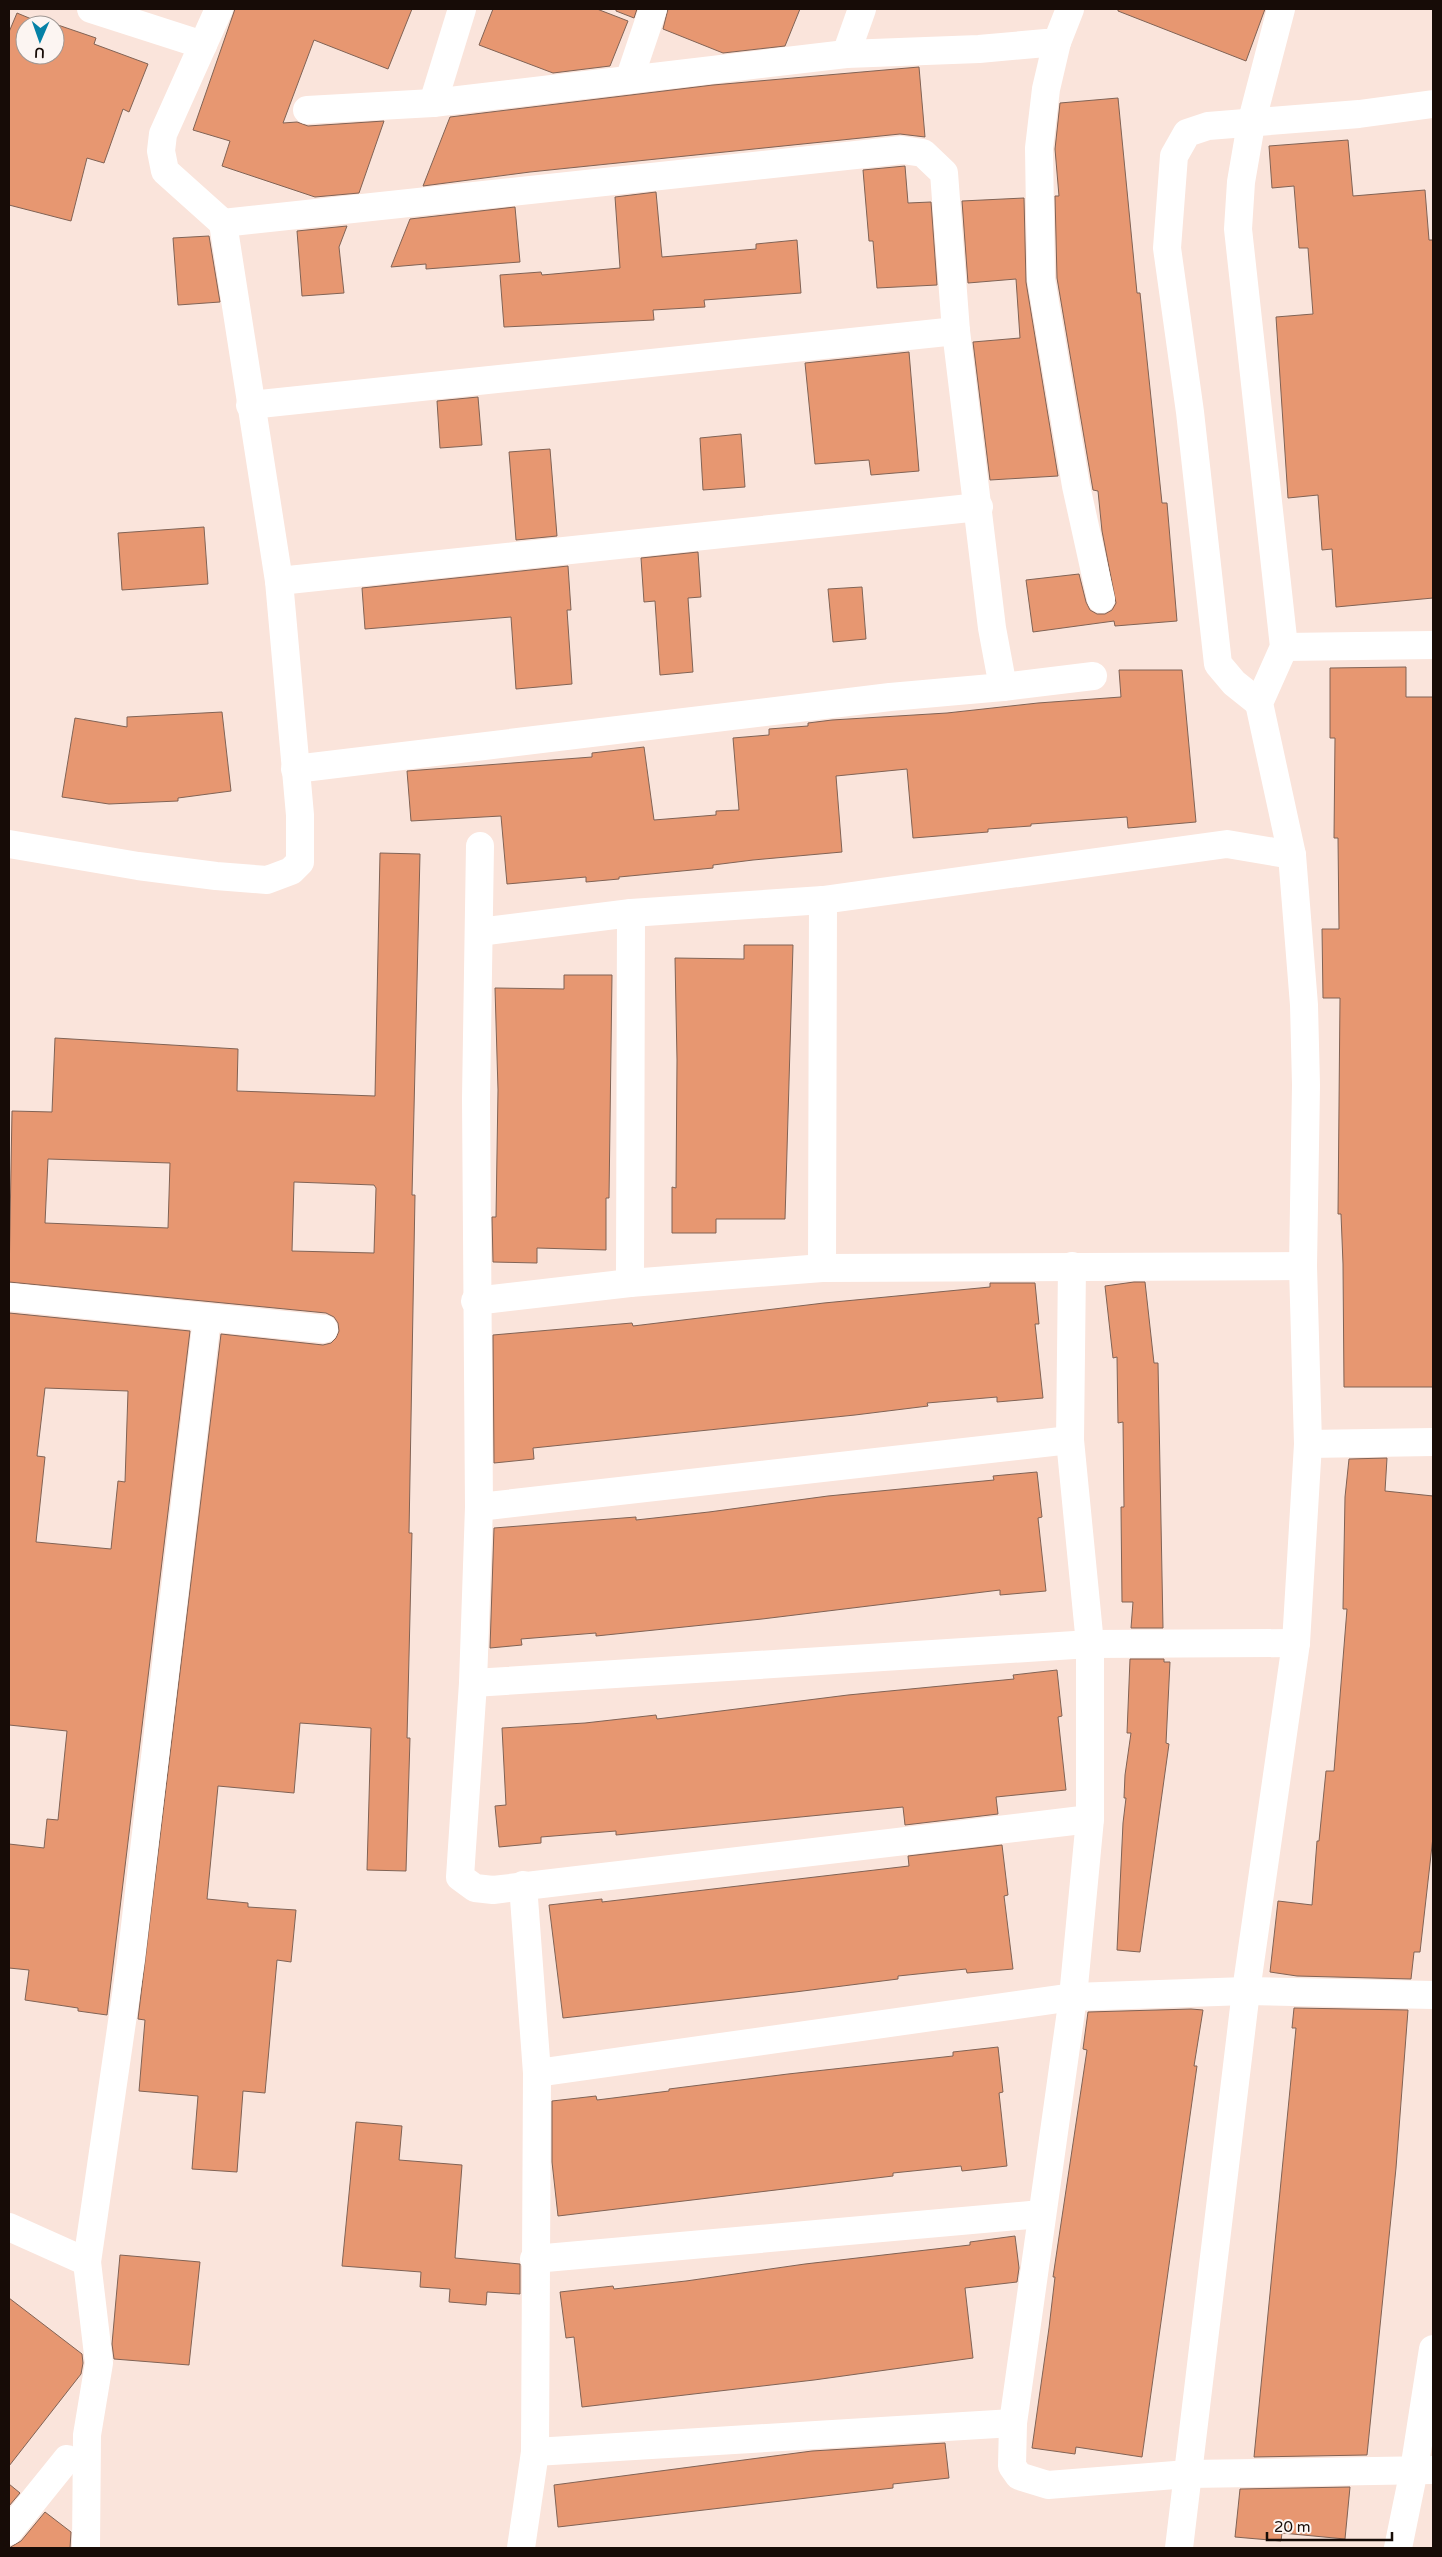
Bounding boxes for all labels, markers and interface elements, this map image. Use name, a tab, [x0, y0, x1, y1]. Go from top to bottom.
north arrow	[15, 15, 65, 65]
text: U	[34, 44, 45, 61]
scale bar	[1267, 2510, 1392, 2542]
text: 20 m	[1274, 2518, 1311, 2536]

